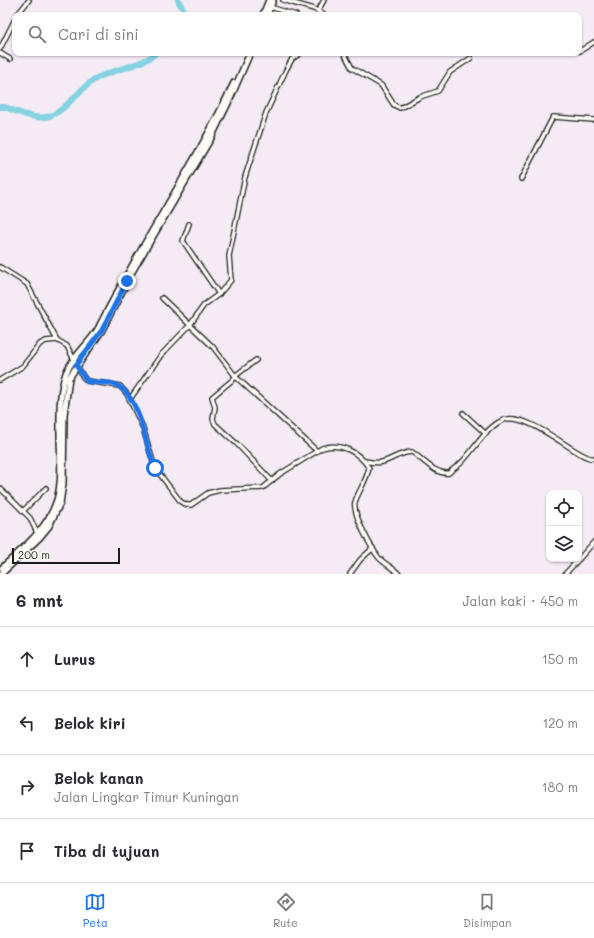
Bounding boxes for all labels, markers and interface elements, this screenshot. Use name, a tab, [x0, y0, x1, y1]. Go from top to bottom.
search box	[12, 12, 582, 56]
icon: search	[26, 23, 48, 45]
text: Cari di sini	[58, 24, 139, 44]
route end	[118, 272, 136, 290]
route start	[146, 459, 164, 477]
map controls	[546, 490, 582, 562]
button: locate	[546, 490, 582, 526]
button: layers	[546, 526, 582, 562]
scale bar	[12, 546, 120, 565]
text: 200 m	[18, 547, 50, 562]
text: 6 mnt	[16, 589, 63, 611]
text: Jalan kaki · 450 m	[462, 592, 578, 609]
icon: ahead	[16, 648, 38, 670]
text: Lurus	[54, 649, 95, 669]
text: 150 m	[542, 650, 578, 667]
icon: left	[16, 712, 38, 734]
text: Belok kiri	[54, 713, 126, 733]
text: 120 m	[542, 714, 578, 731]
text: Belok kanan	[54, 768, 143, 788]
icon: right	[16, 776, 38, 798]
text: 180 m	[542, 778, 578, 795]
text: Jalan Lingkar Timur Kuningan	[54, 788, 239, 805]
icon: arrive	[16, 840, 38, 862]
text: Tiba di tujuan	[54, 841, 159, 861]
tab: Peta	[83, 891, 108, 930]
tab: Rute	[273, 891, 298, 930]
tab: Disimpan	[463, 891, 511, 930]

